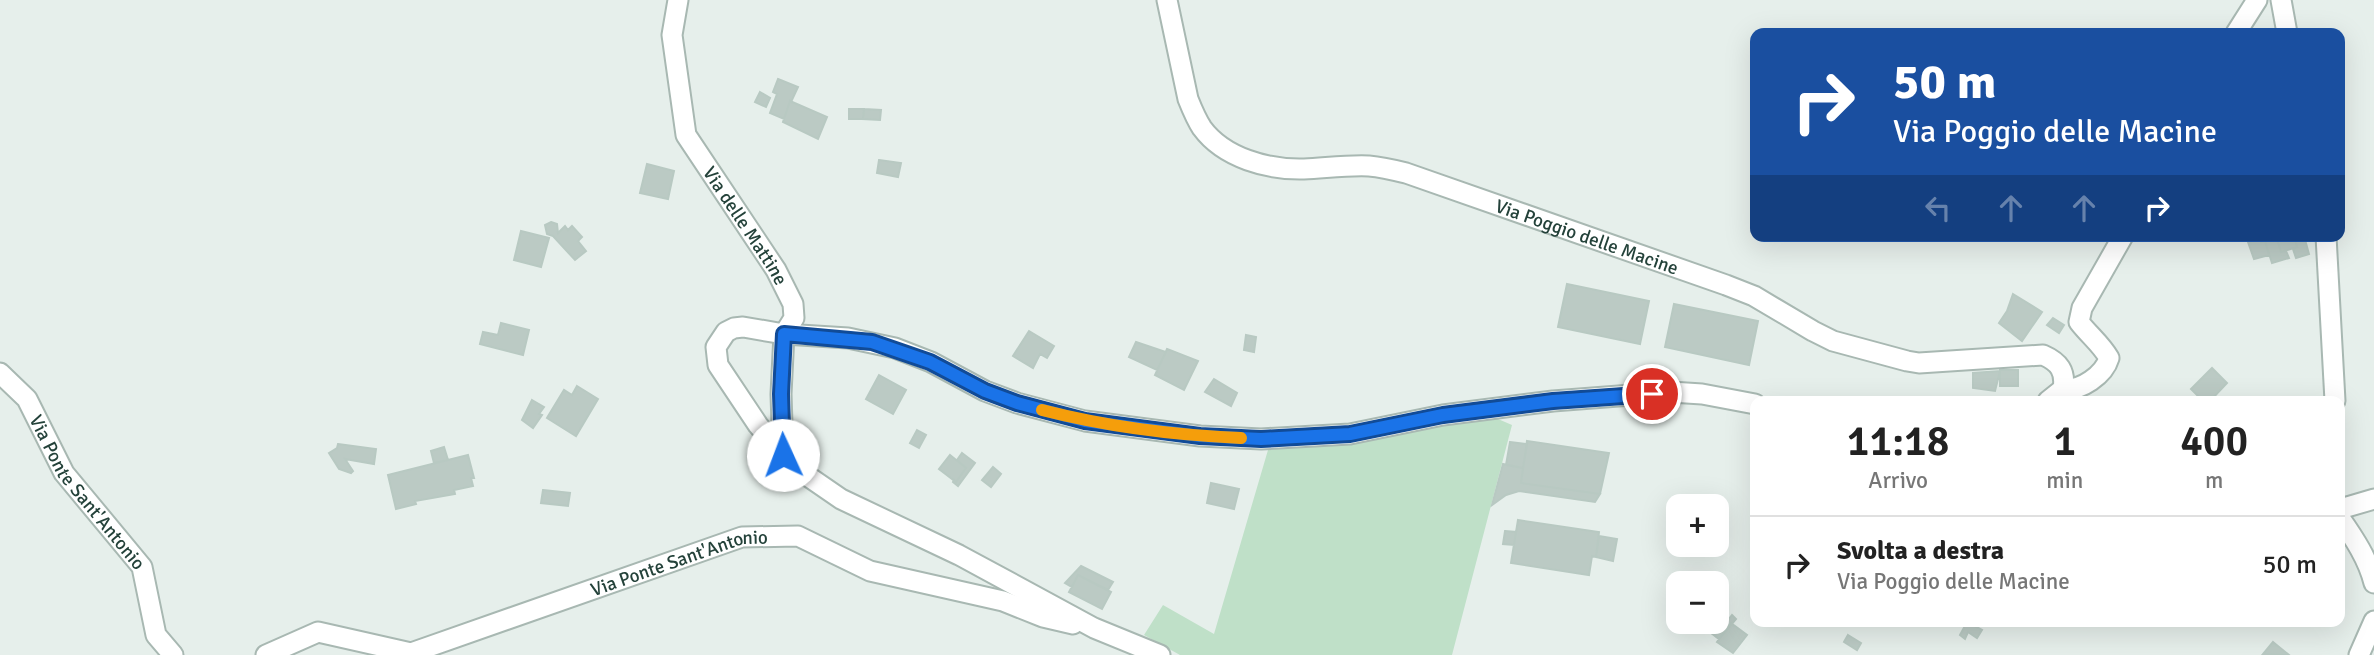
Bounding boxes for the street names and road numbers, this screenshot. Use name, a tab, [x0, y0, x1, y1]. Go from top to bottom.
street label: Via delle Mattine	[697, 162, 793, 289]
street label: Via Poggio delle Macine	[1492, 194, 1682, 280]
street label: Via Ponte Sant'Antonio	[24, 411, 150, 575]
street label: Via Ponte Sant'Antonio	[588, 526, 768, 602]

